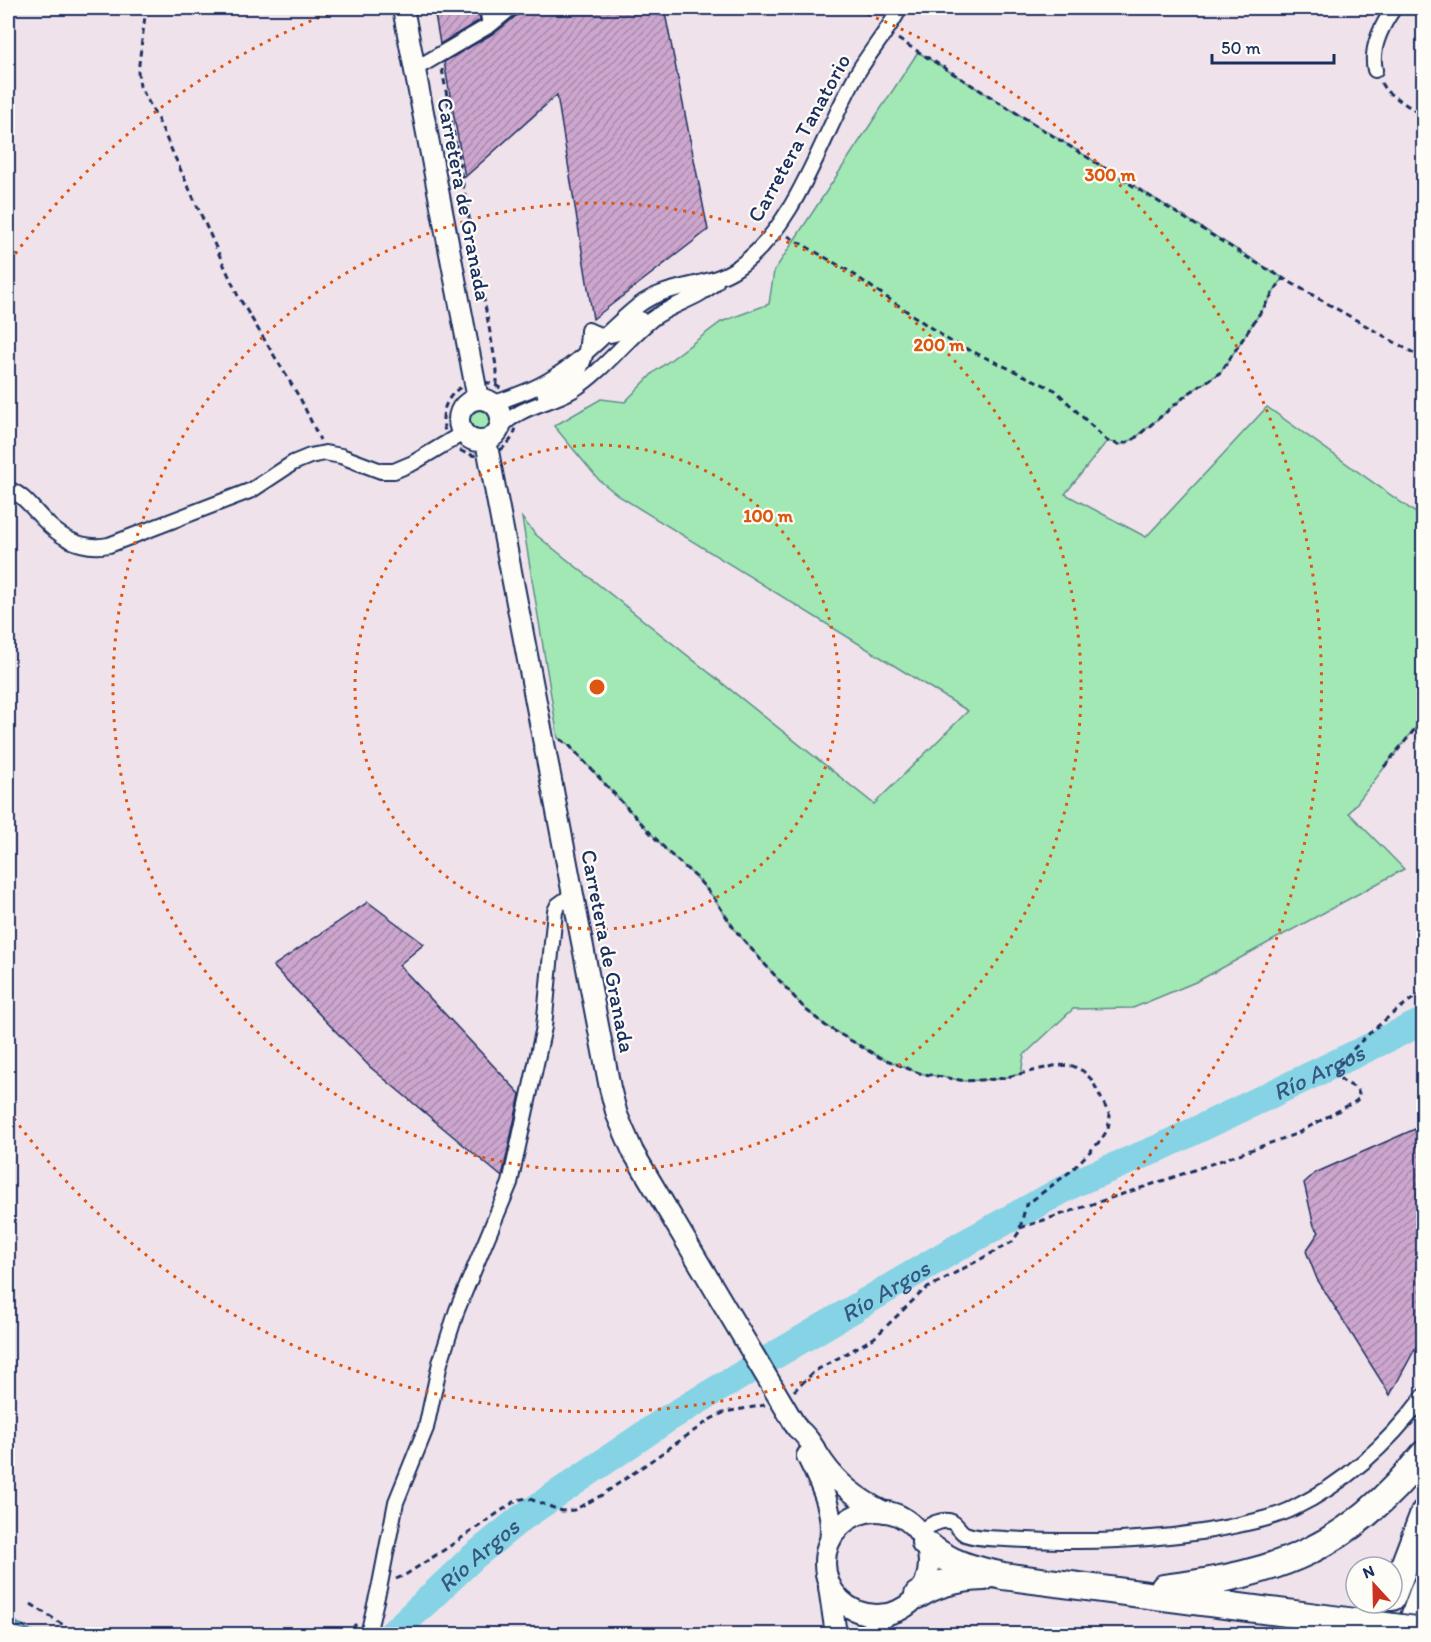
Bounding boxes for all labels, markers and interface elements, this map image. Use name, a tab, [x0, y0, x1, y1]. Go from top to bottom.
scale bar	[1212, 27, 1334, 65]
text: 50 m	[1221, 37, 1261, 59]
street label: Carretera Tanatorio	[741, 49, 857, 227]
street label: Carretera de Granada	[431, 95, 497, 303]
text: 300 m	[1084, 164, 1136, 186]
text: 200 m	[914, 334, 965, 356]
text: 100 m	[743, 505, 794, 527]
centre of rings	[587, 677, 607, 697]
street label: Carretera de Granada	[575, 847, 641, 1055]
water label: Río Argos	[1268, 1037, 1370, 1106]
water label: Río Argos	[835, 1252, 936, 1328]
water label: Río Argos	[431, 1511, 525, 1598]
north arrow	[1344, 1555, 1404, 1615]
text: N	[1360, 1561, 1377, 1582]

